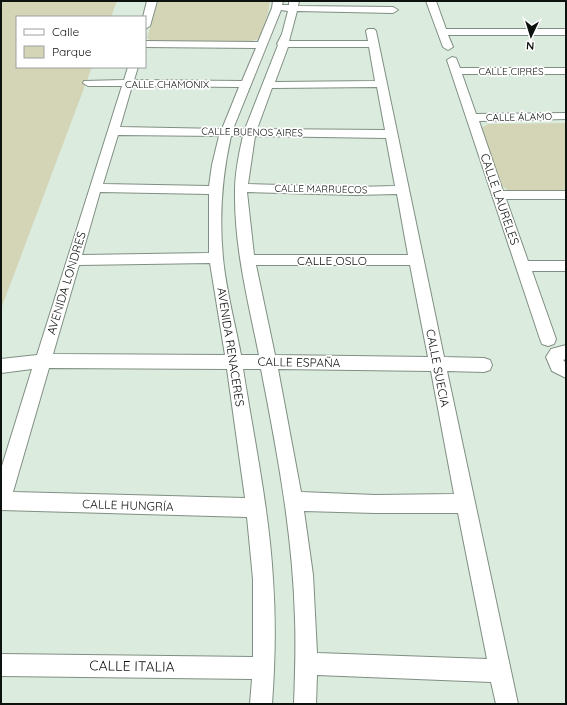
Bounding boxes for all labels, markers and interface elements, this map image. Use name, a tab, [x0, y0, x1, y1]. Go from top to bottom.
legend	[16, 16, 146, 68]
north arrow	[511, 16, 551, 56]
text: Calle	[52, 24, 80, 39]
text: N	[526, 39, 535, 53]
text: Parque	[52, 44, 92, 59]
street label: CALLE CIPRÉS	[478, 65, 544, 78]
street label: CALLE CHAMONIX	[125, 78, 209, 91]
street label: CALLE ÁLAMO	[486, 110, 553, 124]
street label: CALLE BUENOS AIRES	[201, 125, 303, 139]
street label: CALLE LAURELES	[477, 151, 523, 247]
street label: CALLE MARRUECOS	[275, 182, 368, 196]
street label: AVENIDA LONDRES	[43, 229, 89, 336]
street label: CALLE OSLO	[297, 253, 367, 268]
street label: AVENIDA RENACERES	[214, 286, 248, 408]
street label: CALLE SUECIA	[423, 328, 453, 409]
street label: CALLE ESPAÑA	[257, 354, 341, 370]
street label: CALLE HUNGRÍA	[82, 496, 174, 514]
street label: CALLE ITALIA	[89, 656, 175, 676]

